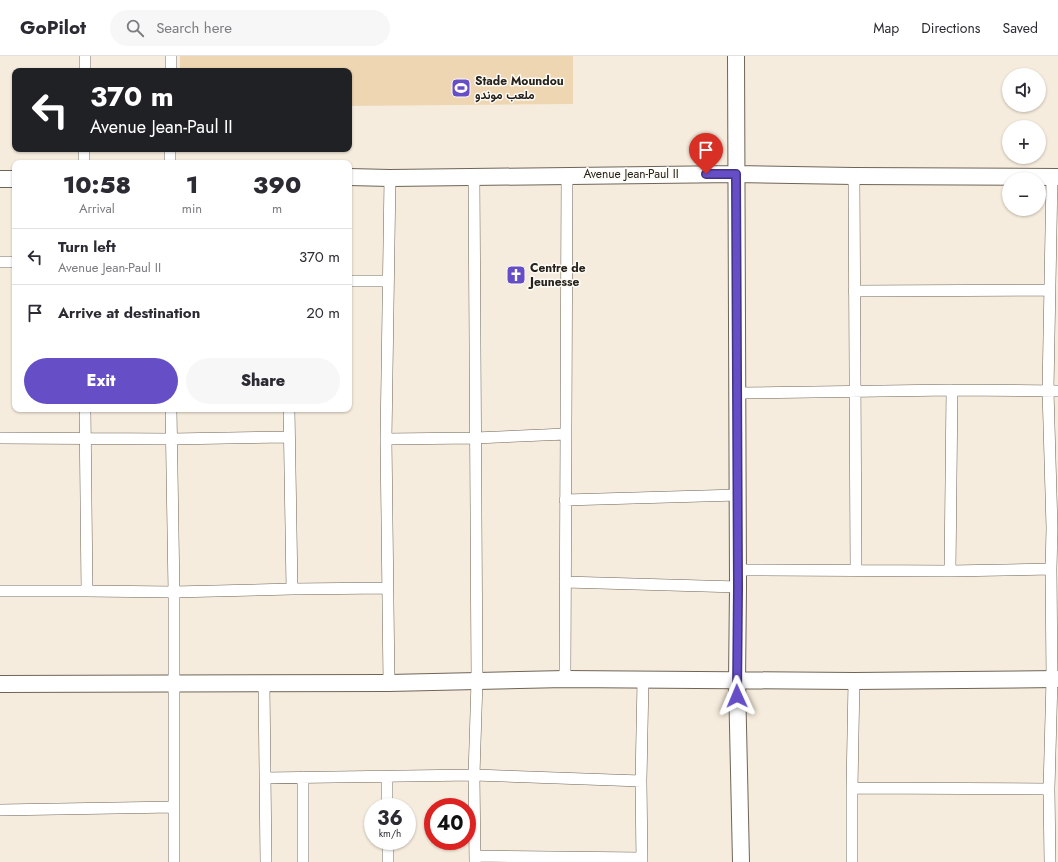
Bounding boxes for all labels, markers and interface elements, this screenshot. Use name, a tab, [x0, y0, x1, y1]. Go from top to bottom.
search box	[110, 10, 390, 46]
text: GoPilot	[20, 14, 86, 41]
icon: search	[124, 17, 146, 39]
text: Search here	[156, 17, 232, 39]
text: Map	[873, 18, 899, 38]
text: Directions	[921, 18, 981, 38]
text: Saved	[1003, 18, 1038, 38]
map controls	[1002, 68, 1046, 216]
button: sound	[1002, 68, 1046, 112]
place label: Stade Moundou ملعب موندو	[475, 72, 564, 104]
text: 370 m	[90, 76, 174, 117]
sports icon: Stade Moundou ملعب موندو	[450, 77, 472, 99]
icon: left	[24, 84, 76, 136]
text: Avenue Jean-Paul II	[90, 114, 233, 140]
button: +	[1002, 120, 1046, 164]
pin	[689, 133, 723, 174]
icon: arrive	[695, 139, 717, 161]
street label: Avenue Jean-Paul II	[583, 165, 679, 183]
text: 10:58	[63, 167, 131, 202]
text: 1	[186, 167, 198, 202]
text: 390	[253, 167, 301, 202]
button: −	[1002, 172, 1046, 216]
text: Arrival	[79, 199, 115, 218]
text: min	[182, 199, 202, 218]
text: m	[272, 199, 282, 218]
text: Turn left	[58, 236, 116, 258]
icon: left	[24, 246, 46, 268]
text: 370 m	[299, 246, 340, 268]
text: Avenue Jean-Paul II	[58, 258, 161, 277]
place label: Centre de Jeunesse	[528, 259, 586, 291]
church icon: Centre de Jeunesse	[505, 264, 527, 286]
icon: arrive	[24, 302, 46, 324]
text: Arrive at destination	[58, 302, 200, 324]
text: 20 m	[306, 302, 340, 324]
button: Exit	[24, 358, 178, 404]
button: Share	[186, 358, 340, 404]
position arrow	[716, 675, 758, 717]
speed limit sign: 40	[424, 798, 476, 850]
text: 36	[377, 804, 403, 833]
text: km/h	[379, 826, 401, 841]

